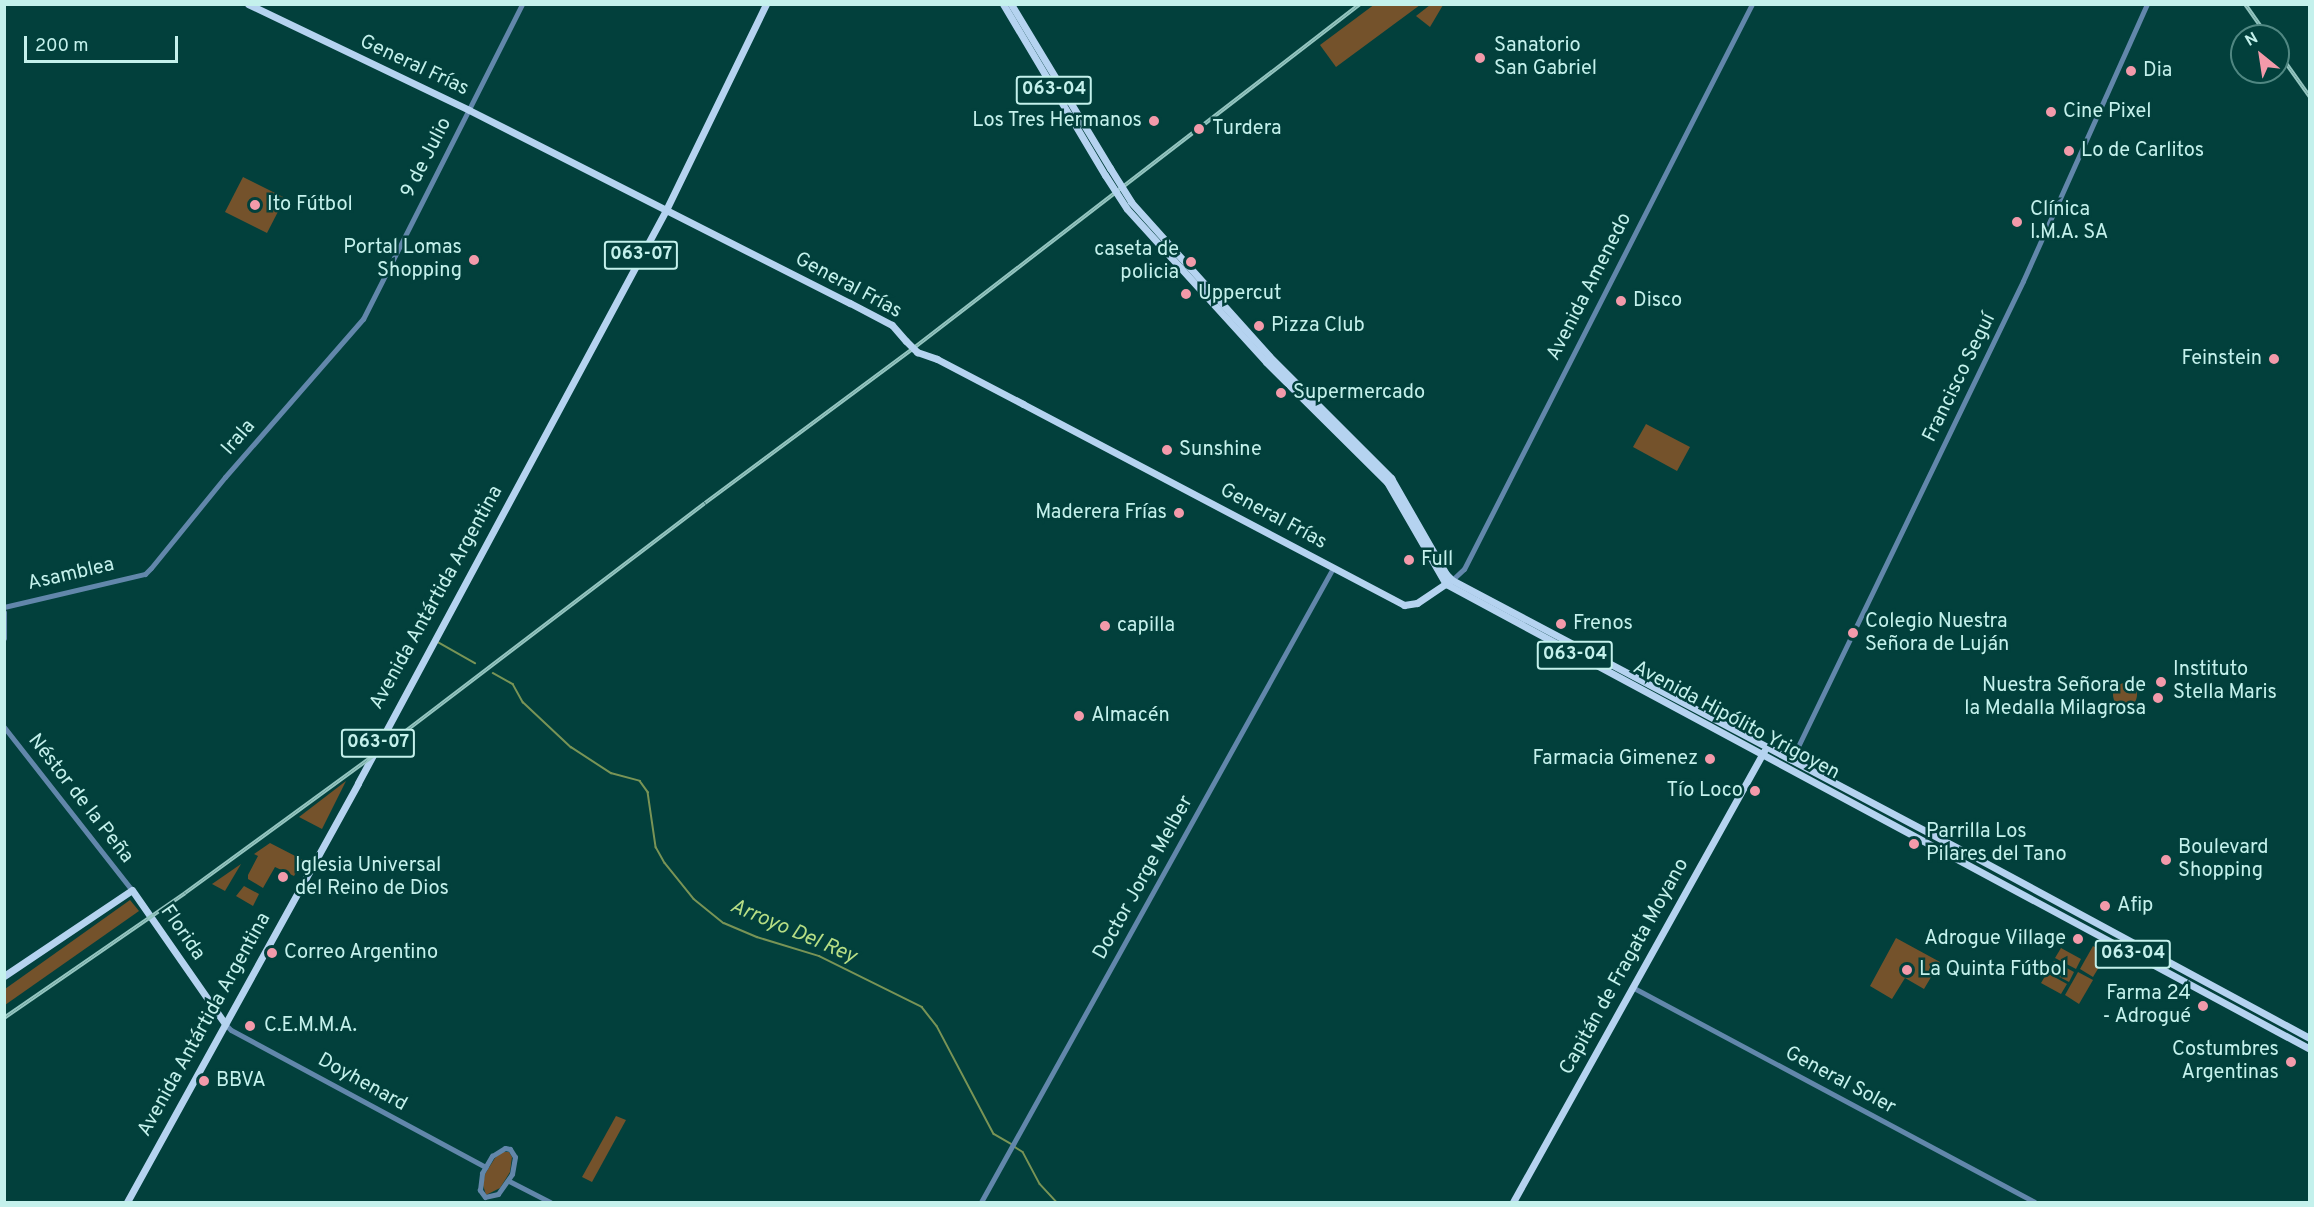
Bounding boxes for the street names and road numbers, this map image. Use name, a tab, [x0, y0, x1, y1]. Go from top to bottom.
street label: General Frías	[356, 30, 472, 102]
road number: 063-04	[1015, 75, 1093, 105]
street label: 9 de Julio	[397, 114, 457, 202]
street label: Avenida Amenedo	[1542, 209, 1638, 365]
road number: 063-07	[604, 240, 678, 270]
street label: General Frías	[790, 248, 906, 324]
street label: Francisco Seguí	[1919, 310, 2001, 446]
street label: Irala	[217, 415, 261, 461]
street label: General Frías	[1215, 479, 1331, 555]
street label: Avenida Antártida Argentina	[365, 481, 509, 715]
street label: Asamblea	[25, 553, 117, 597]
road number: 063-04	[1536, 640, 1614, 670]
street label: Avenida Hipólito Yrigoyen	[1628, 656, 1844, 786]
road number: 063-07	[340, 728, 416, 758]
street label: Néstor de la Peña	[22, 730, 138, 868]
street label: Doctor Jorge Melber	[1089, 792, 1199, 964]
street label: Capitán de Fragata Moyano	[1555, 855, 1695, 1079]
street label: Florida	[154, 901, 210, 965]
street label: Avenida Antártida Argentina	[133, 908, 277, 1142]
road number: 063-04	[2094, 939, 2172, 969]
street label: General Soler	[1781, 1042, 1899, 1120]
street label: Doyhenard	[313, 1049, 411, 1117]

